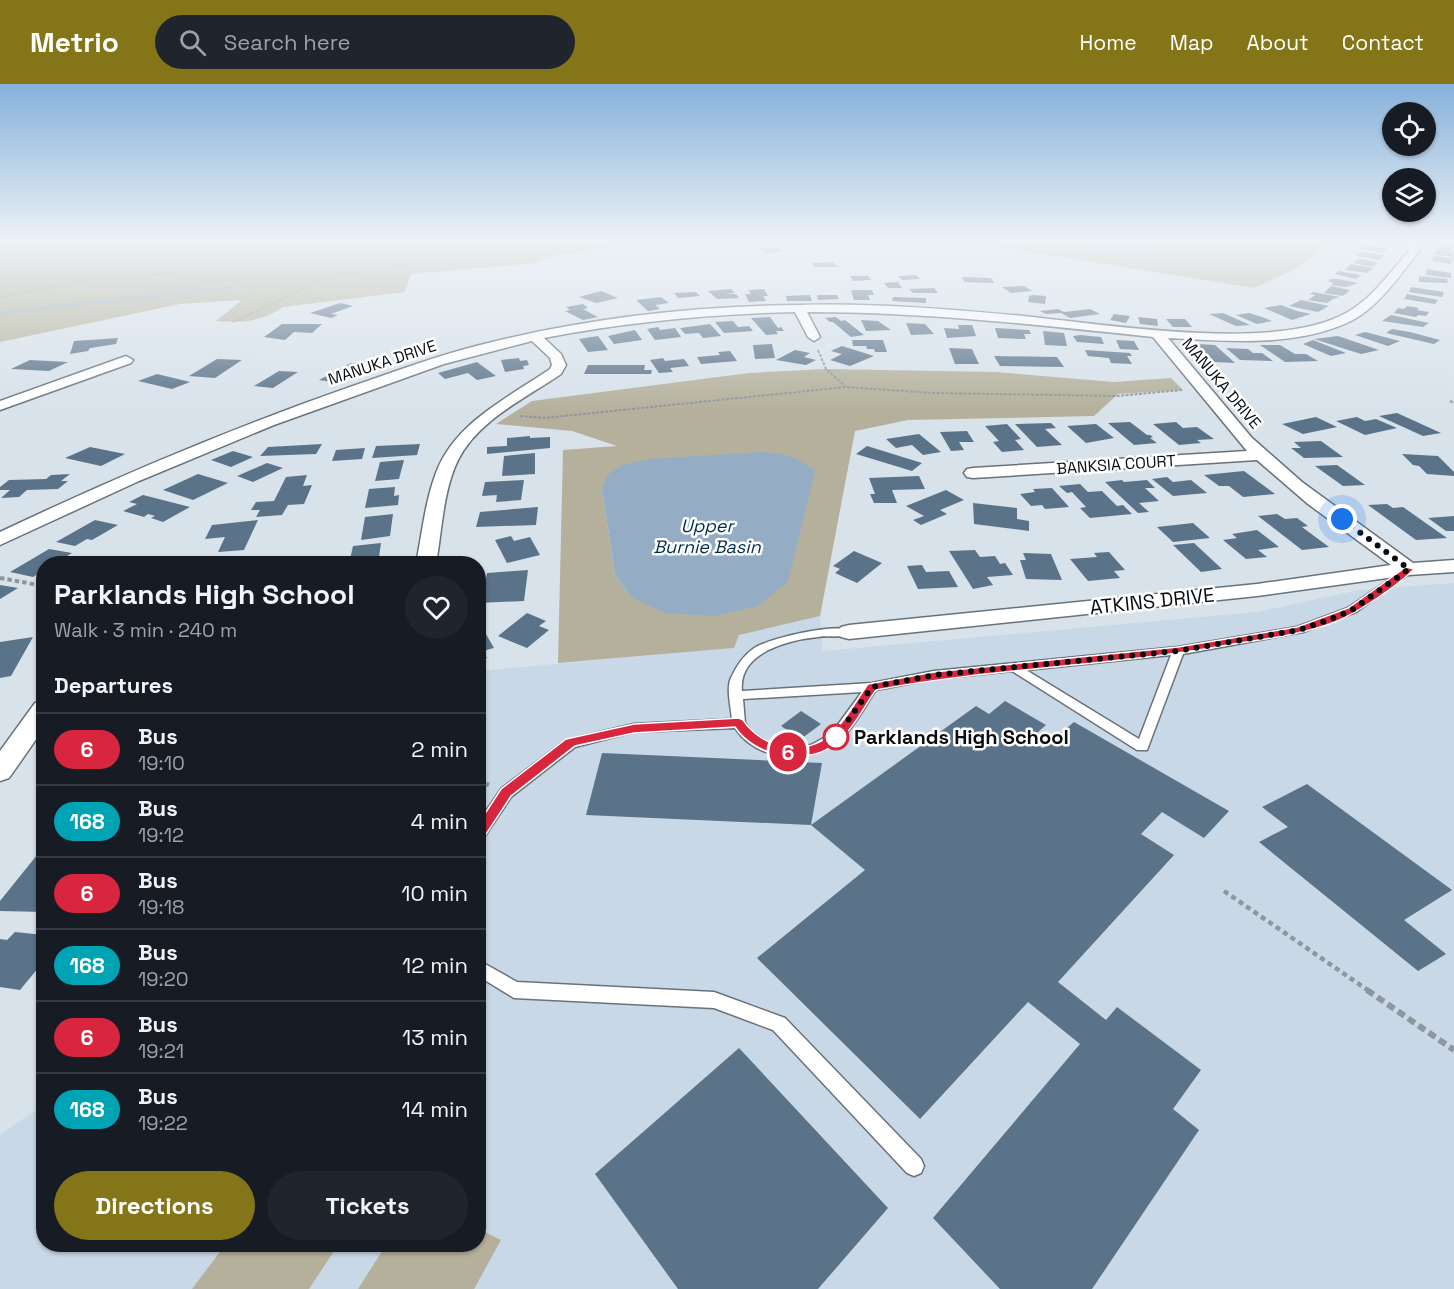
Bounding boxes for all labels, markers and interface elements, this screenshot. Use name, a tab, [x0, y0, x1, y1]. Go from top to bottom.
search box	[155, 15, 575, 69]
text: Metrio	[30, 24, 119, 60]
icon: search	[176, 26, 209, 59]
text: Search here	[224, 28, 351, 56]
text: Home	[1079, 29, 1137, 56]
text: Map	[1170, 29, 1214, 56]
text: About	[1247, 29, 1309, 56]
text: Contact	[1342, 29, 1424, 56]
map controls	[1382, 102, 1436, 222]
button: locate	[1382, 102, 1436, 156]
button: layers	[1382, 168, 1436, 222]
street label: MANUKA DRIVE	[1177, 333, 1266, 433]
street label: MANUKA DRIVE	[325, 335, 439, 390]
street label: BANKSIA COURT	[1056, 450, 1176, 479]
your location	[1327, 504, 1357, 534]
water label: Upper Burnie Basin	[653, 514, 762, 558]
text: Parklands High School	[54, 576, 355, 612]
button: heart	[405, 576, 468, 639]
street label: ATKINS DRIVE	[1088, 582, 1216, 620]
text: Walk · 3 min · 240 m	[54, 617, 237, 643]
text: Departures	[54, 671, 173, 699]
text: Bus	[138, 722, 178, 750]
marker: Parklands High School	[823, 724, 849, 750]
place label: Parklands High School	[854, 724, 1069, 750]
line badge: 6	[768, 732, 808, 772]
text: 2 min	[411, 735, 468, 763]
text: 6	[81, 736, 93, 763]
text: 6	[782, 739, 794, 766]
text: 19:10	[138, 750, 185, 776]
text: Bus	[138, 794, 178, 822]
text: 4 min	[411, 807, 468, 835]
text: 168	[69, 808, 105, 835]
text: 19:12	[138, 822, 184, 848]
text: Bus	[138, 866, 178, 894]
text: 10 min	[401, 879, 468, 907]
text: 6	[81, 880, 93, 907]
text: 19:18	[138, 894, 184, 920]
text: Bus	[138, 938, 178, 966]
text: 12 min	[402, 951, 468, 979]
text: 168	[69, 952, 105, 979]
text: 19:20	[138, 966, 189, 992]
text: Bus	[138, 1010, 178, 1038]
text: 13 min	[402, 1023, 468, 1051]
text: 6	[81, 1024, 93, 1051]
text: 19:21	[138, 1038, 184, 1064]
text: Bus	[138, 1082, 178, 1110]
text: 14 min	[402, 1095, 468, 1123]
text: 168	[69, 1096, 105, 1123]
text: 19:22	[138, 1110, 188, 1136]
button: Directions	[54, 1171, 255, 1240]
button: Tickets	[267, 1171, 468, 1240]

